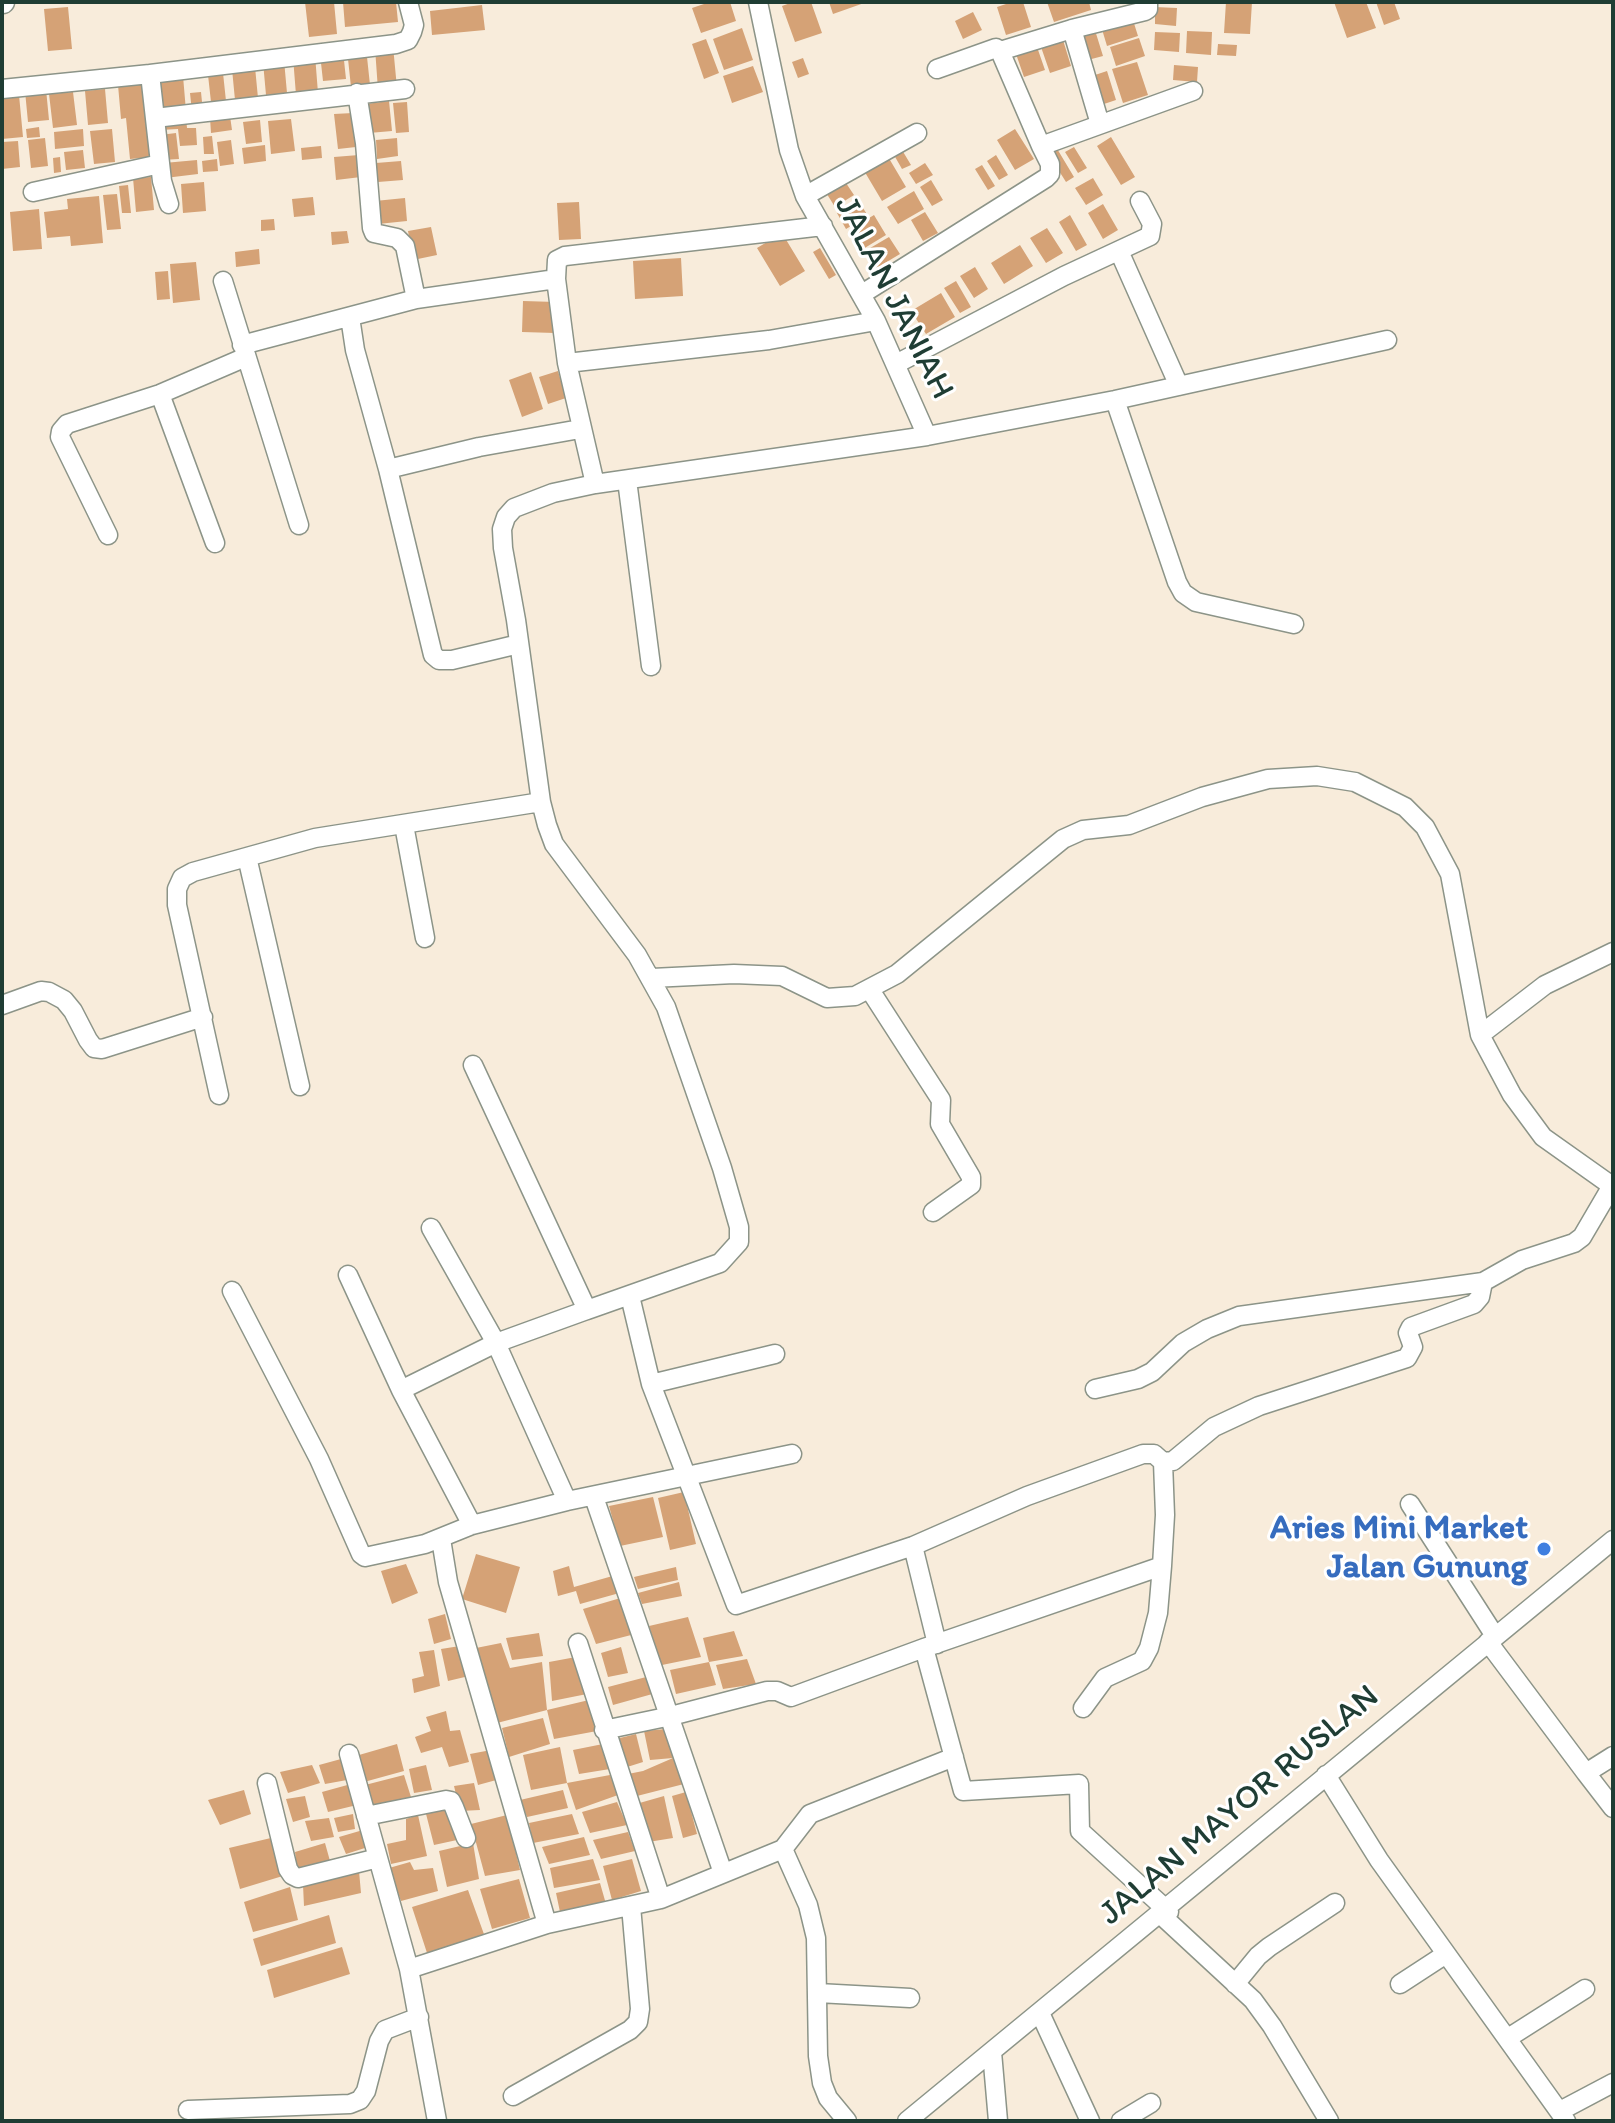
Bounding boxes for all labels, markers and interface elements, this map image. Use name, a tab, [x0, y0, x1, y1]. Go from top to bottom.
street label: JALAN JANIAH	[824, 190, 962, 406]
place label: Aries Mini Market Jalan Gunung	[1270, 1509, 1528, 1588]
marker: Aries Mini Market Jalan Gunung	[1535, 1540, 1553, 1558]
street label: JALAN MAYOR RUSLAN	[1092, 1677, 1388, 1935]

